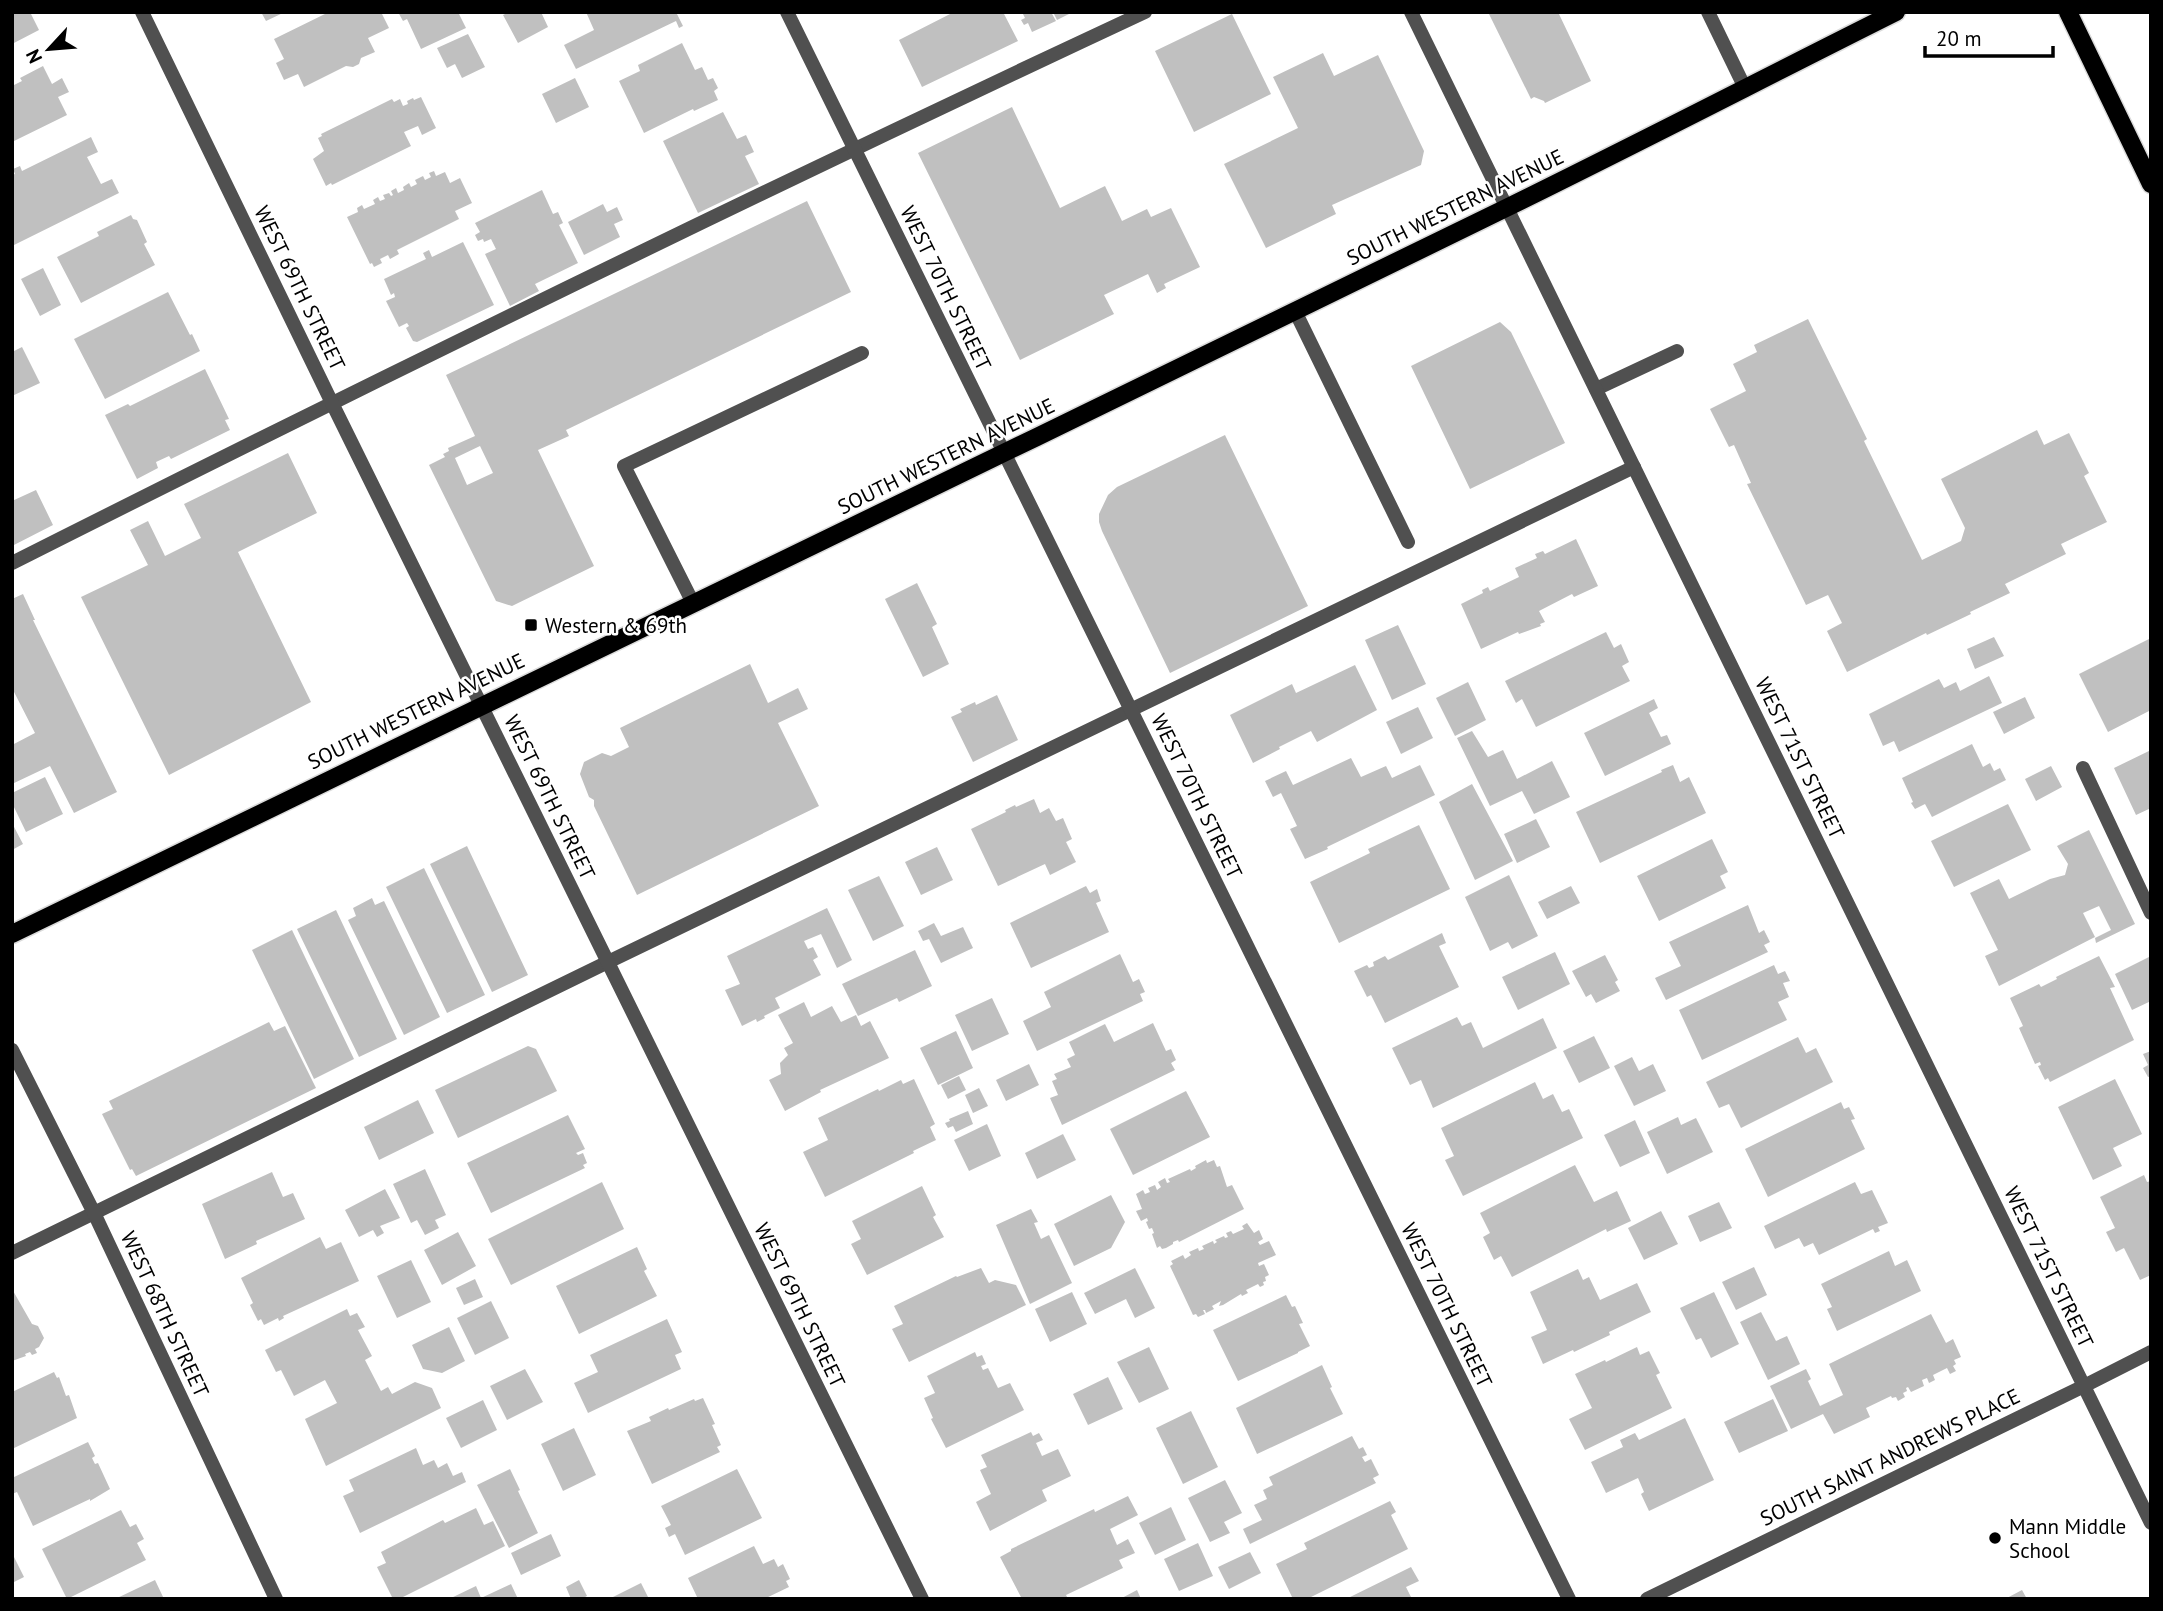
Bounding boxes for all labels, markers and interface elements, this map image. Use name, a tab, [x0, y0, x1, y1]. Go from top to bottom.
north arrow	[14, 14, 84, 84]
scale bar	[1925, 14, 2053, 58]
text: 20 m	[1936, 25, 1982, 52]
text: N	[20, 46, 47, 67]
street label: SOUTH WESTERN AVENUE	[1342, 143, 1568, 271]
street label: WEST 69TH STREET	[248, 201, 352, 375]
street label: WEST 70TH STREET	[894, 201, 998, 375]
street label: SOUTH WESTERN AVENUE	[833, 392, 1059, 520]
place label: Western & 69th	[545, 612, 687, 639]
marker: Western & 69th	[523, 617, 539, 633]
street label: SOUTH WESTERN AVENUE	[303, 647, 529, 775]
street label: WEST 71ST STREET	[1749, 673, 1851, 843]
street label: WEST 70TH STREET	[1145, 709, 1249, 883]
street label: WEST 69TH STREET	[498, 710, 602, 884]
street label: WEST 71ST STREET	[1998, 1182, 2100, 1352]
street label: WEST 69TH STREET	[748, 1218, 852, 1392]
street label: WEST 70TH STREET	[1395, 1218, 1499, 1392]
street label: WEST 68TH STREET	[115, 1227, 215, 1402]
street label: SOUTH SAINT ANDREWS PLACE	[1756, 1382, 2024, 1532]
place label: Mann Middle School	[2009, 1513, 2126, 1564]
marker: Mann Middle School	[1987, 1530, 2003, 1546]

